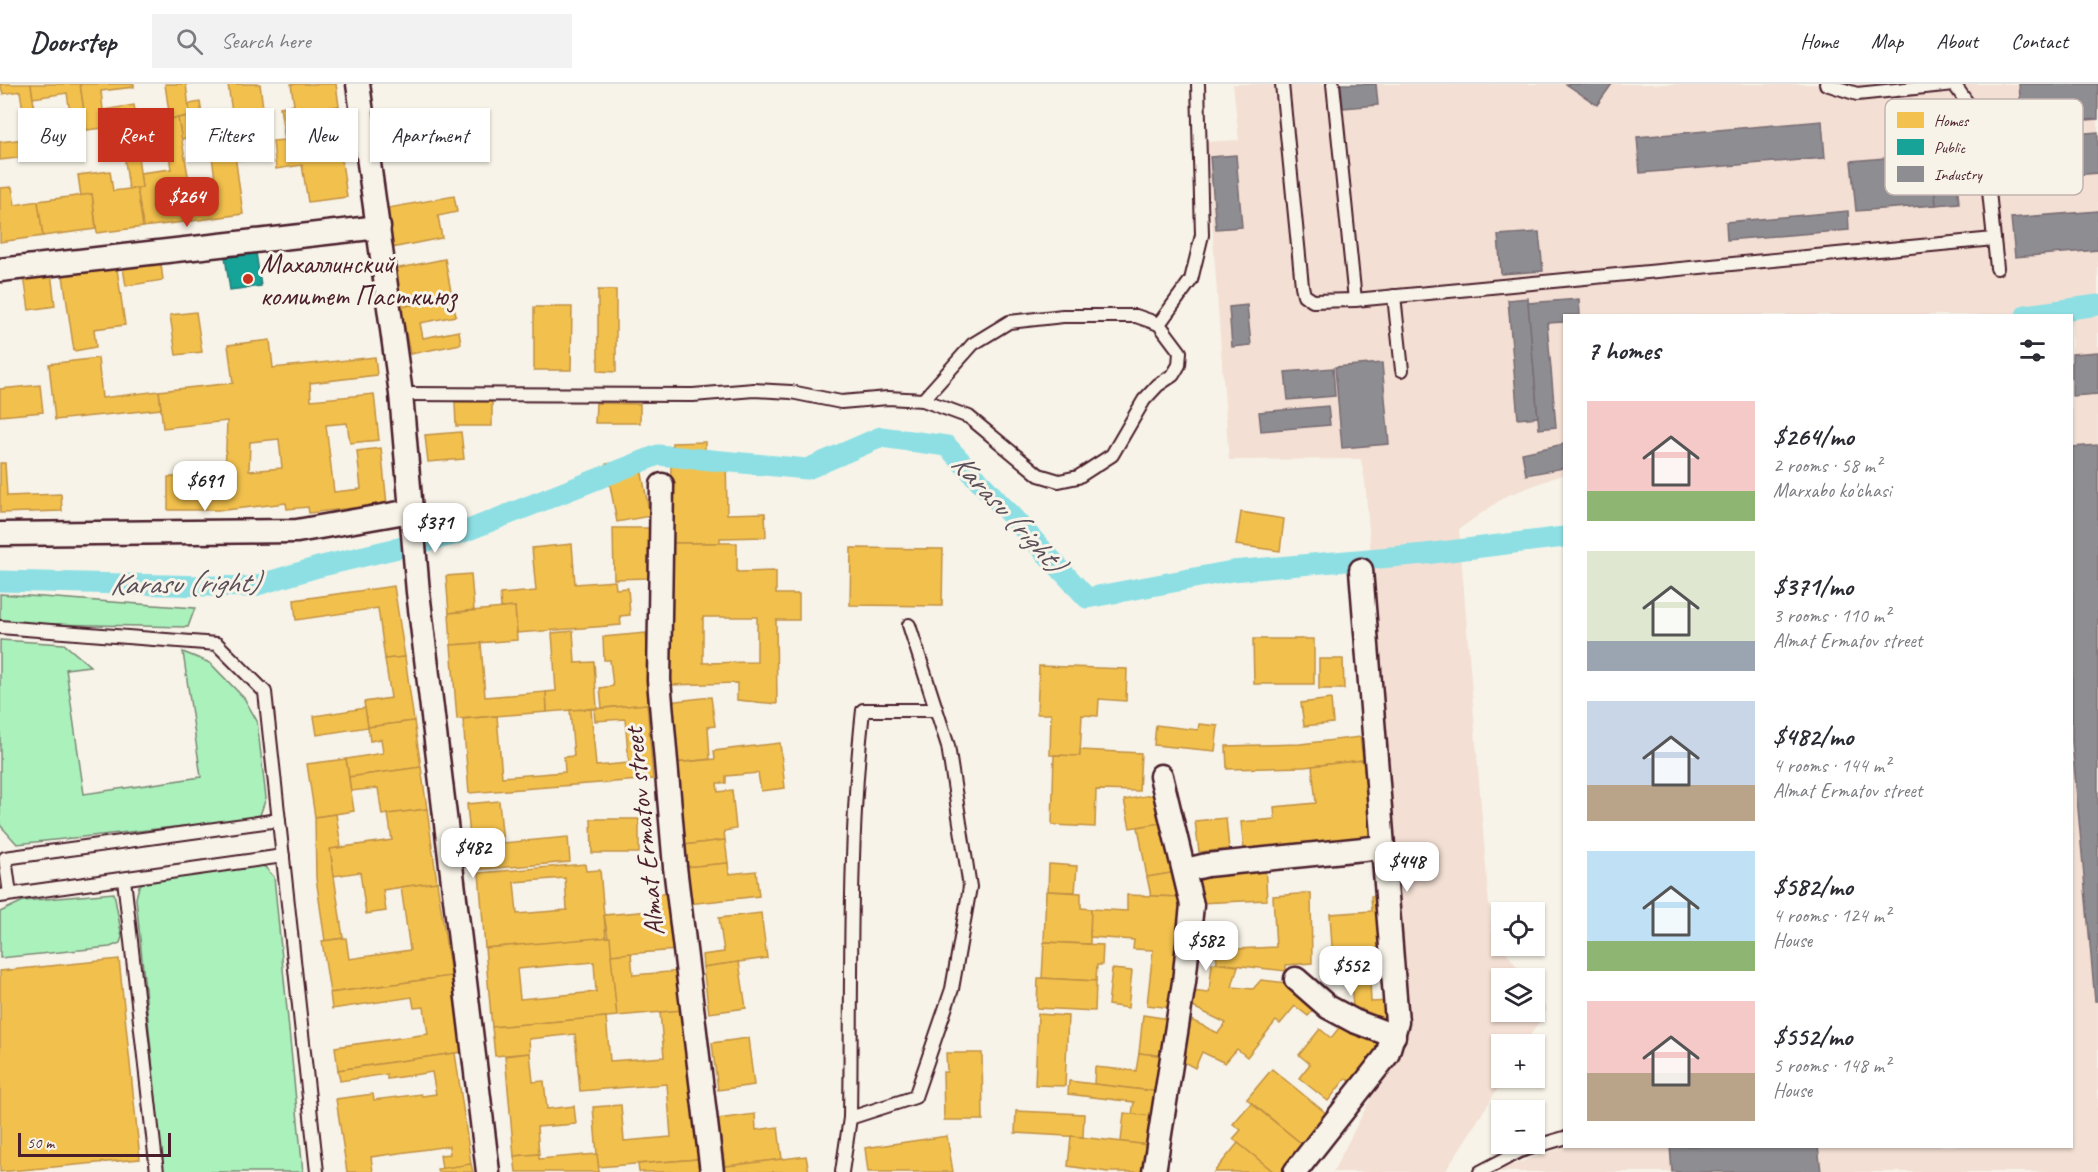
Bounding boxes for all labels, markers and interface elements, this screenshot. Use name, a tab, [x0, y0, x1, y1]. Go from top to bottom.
search box	[152, 14, 572, 68]
text: Doorstep	[30, 24, 116, 59]
icon: search	[173, 25, 206, 58]
text: Search here	[221, 27, 311, 55]
text: Home	[1800, 28, 1838, 54]
text: Map	[1871, 28, 1903, 54]
text: About	[1936, 28, 1978, 54]
text: Contact	[2011, 28, 2068, 54]
legend	[1885, 99, 2083, 195]
chip: Buy	[18, 108, 86, 162]
chip: Rent	[98, 108, 174, 162]
chip: Filters	[186, 108, 274, 162]
chip: New	[286, 108, 358, 162]
chip: Apartment	[370, 108, 490, 162]
text: Homes	[1934, 111, 1970, 131]
text: Public	[1934, 138, 1966, 158]
text: Industry	[1934, 165, 1983, 185]
pin: $264	[151, 177, 223, 228]
text: $264	[169, 184, 205, 209]
place label: Махаллинский комитет Пасткиюз	[260, 246, 459, 313]
marker: Махаллинский комитет Пасткиюз	[241, 272, 255, 286]
text: 7 homes	[1587, 334, 1660, 367]
icon: filters	[2016, 334, 2049, 367]
text: $264/mo	[1773, 420, 1854, 453]
icon: home	[1635, 425, 1707, 497]
water label: Karasu (right)	[943, 445, 1077, 584]
text: 2 rooms · 58 m²	[1773, 453, 1881, 478]
pin: $691	[169, 461, 241, 512]
text: $691	[187, 468, 223, 493]
text: Marxabo ko'chasi	[1773, 478, 1891, 503]
pin: $371	[399, 503, 471, 554]
text: $371	[417, 510, 453, 535]
water label: Karasu (right)	[109, 563, 265, 603]
text: $371/mo	[1773, 570, 1853, 603]
icon: home	[1635, 575, 1707, 647]
text: 3 rooms · 110 m²	[1773, 603, 1890, 628]
text: Almat Ermatov street	[1773, 628, 1922, 653]
text: $482/mo	[1773, 720, 1853, 753]
street label: Almat Ermatov street	[615, 723, 672, 938]
icon: home	[1635, 725, 1707, 797]
text: 4 rooms · 144 m²	[1773, 753, 1890, 778]
text: Almat Ermatov street	[1773, 778, 1922, 803]
pin: $482	[437, 828, 509, 879]
text: $482	[455, 835, 491, 860]
pin: $448	[1371, 842, 1443, 893]
text: $448	[1389, 849, 1425, 874]
text: $582/mo	[1773, 870, 1853, 903]
icon: home	[1635, 875, 1707, 947]
map controls	[1491, 902, 1545, 1154]
button: locate	[1491, 902, 1545, 956]
text: 4 rooms · 124 m²	[1773, 903, 1890, 928]
pin: $582	[1170, 921, 1242, 972]
text: $582	[1188, 928, 1224, 953]
text: House	[1773, 928, 1812, 953]
pin: $552	[1315, 946, 1387, 997]
text: $552	[1333, 953, 1369, 978]
button: layers	[1491, 968, 1545, 1022]
text: $552/mo	[1773, 1020, 1852, 1053]
icon: home	[1635, 1025, 1707, 1097]
button: +	[1491, 1034, 1545, 1088]
text: 5 rooms · 148 m²	[1773, 1053, 1890, 1078]
text: House	[1773, 1078, 1812, 1103]
button: −	[1491, 1100, 1545, 1154]
scale bar	[18, 1130, 171, 1158]
text: 50 m	[27, 1133, 54, 1153]

